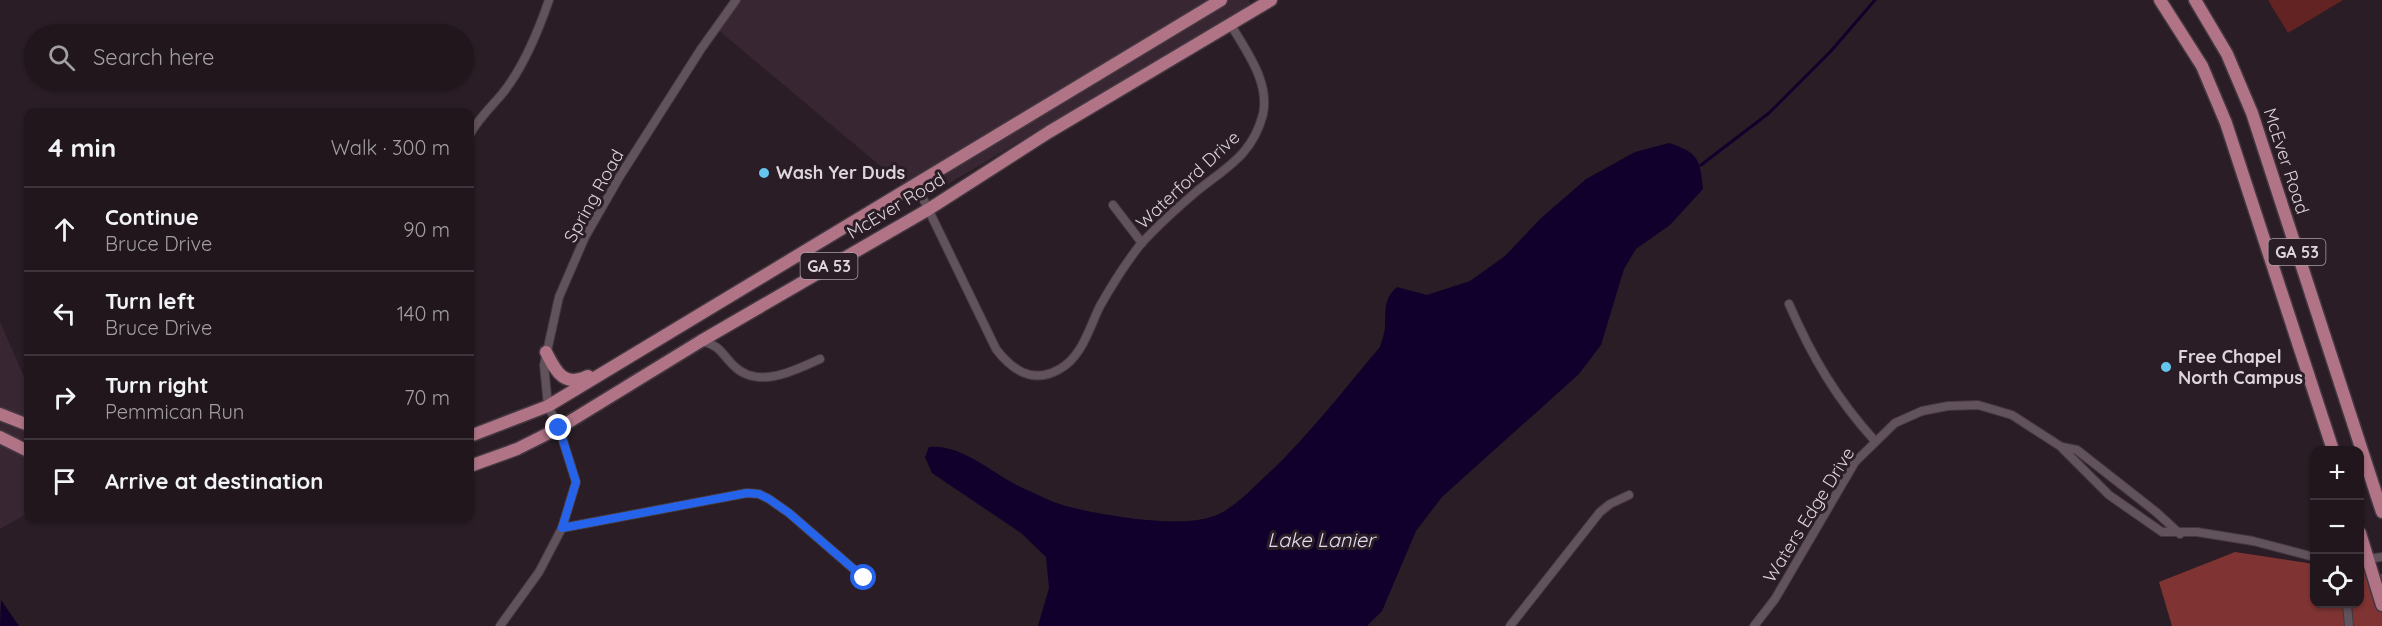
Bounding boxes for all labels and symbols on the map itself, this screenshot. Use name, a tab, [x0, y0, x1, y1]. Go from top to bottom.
street label: McEver Road	[2258, 105, 2314, 217]
street label: Waterford Drive	[1131, 126, 1244, 234]
street label: Spring Road	[559, 145, 629, 246]
place label: Wash Yer Duds	[776, 161, 906, 184]
marker: Wash Yer Duds	[757, 166, 771, 180]
street label: McEver Road	[843, 167, 949, 244]
road number: GA 53	[2268, 239, 2326, 265]
road number: GA 53	[800, 253, 858, 279]
place label: Free Chapel North Campus	[2178, 345, 2303, 389]
marker: Free Chapel North Campus	[2159, 360, 2173, 374]
route end	[545, 414, 571, 440]
street label: Waters Edge Drive	[1758, 443, 1859, 587]
water label: Lake Lanier	[1267, 527, 1377, 552]
route start	[850, 564, 876, 590]

